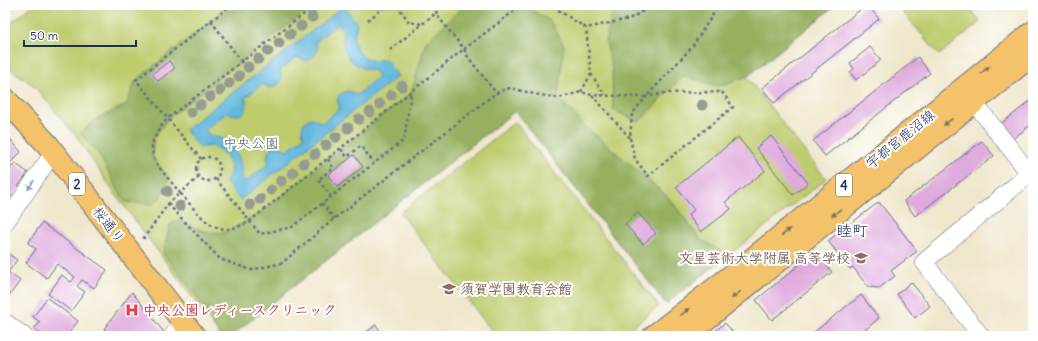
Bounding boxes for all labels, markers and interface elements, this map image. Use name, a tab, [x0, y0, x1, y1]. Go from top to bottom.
scale bar	[24, 22, 136, 48]
text: 50 m	[30, 28, 59, 43]
one-way arrow	[980, 66, 990, 74]
street label: 宇都宮鹿沼線	[862, 106, 938, 172]
one-way arrow	[943, 118, 954, 127]
park label: 中央公園	[223, 134, 279, 152]
road number: 2	[69, 173, 85, 195]
road number: 4	[836, 174, 852, 196]
one-way arrow	[27, 180, 35, 190]
street label: 桜通り	[89, 203, 129, 247]
one-way arrow	[831, 208, 842, 217]
district label: 睦町	[836, 220, 868, 240]
one-way arrow	[781, 227, 792, 236]
place label: 文星芸術大学附属 高等学校	[679, 249, 850, 267]
school or university icon: 文星芸術大学附属 高等学校	[853, 250, 869, 266]
place label: 須賀学園教育会館	[460, 280, 572, 298]
school or university icon: 須賀学園教育会館	[441, 281, 457, 297]
one-way arrow	[730, 290, 741, 299]
place label: 中央公園レディースクリニック	[143, 301, 336, 319]
hospital icon: 中央公園レディースクリニック	[124, 302, 140, 318]
one-way arrow	[679, 308, 690, 316]

